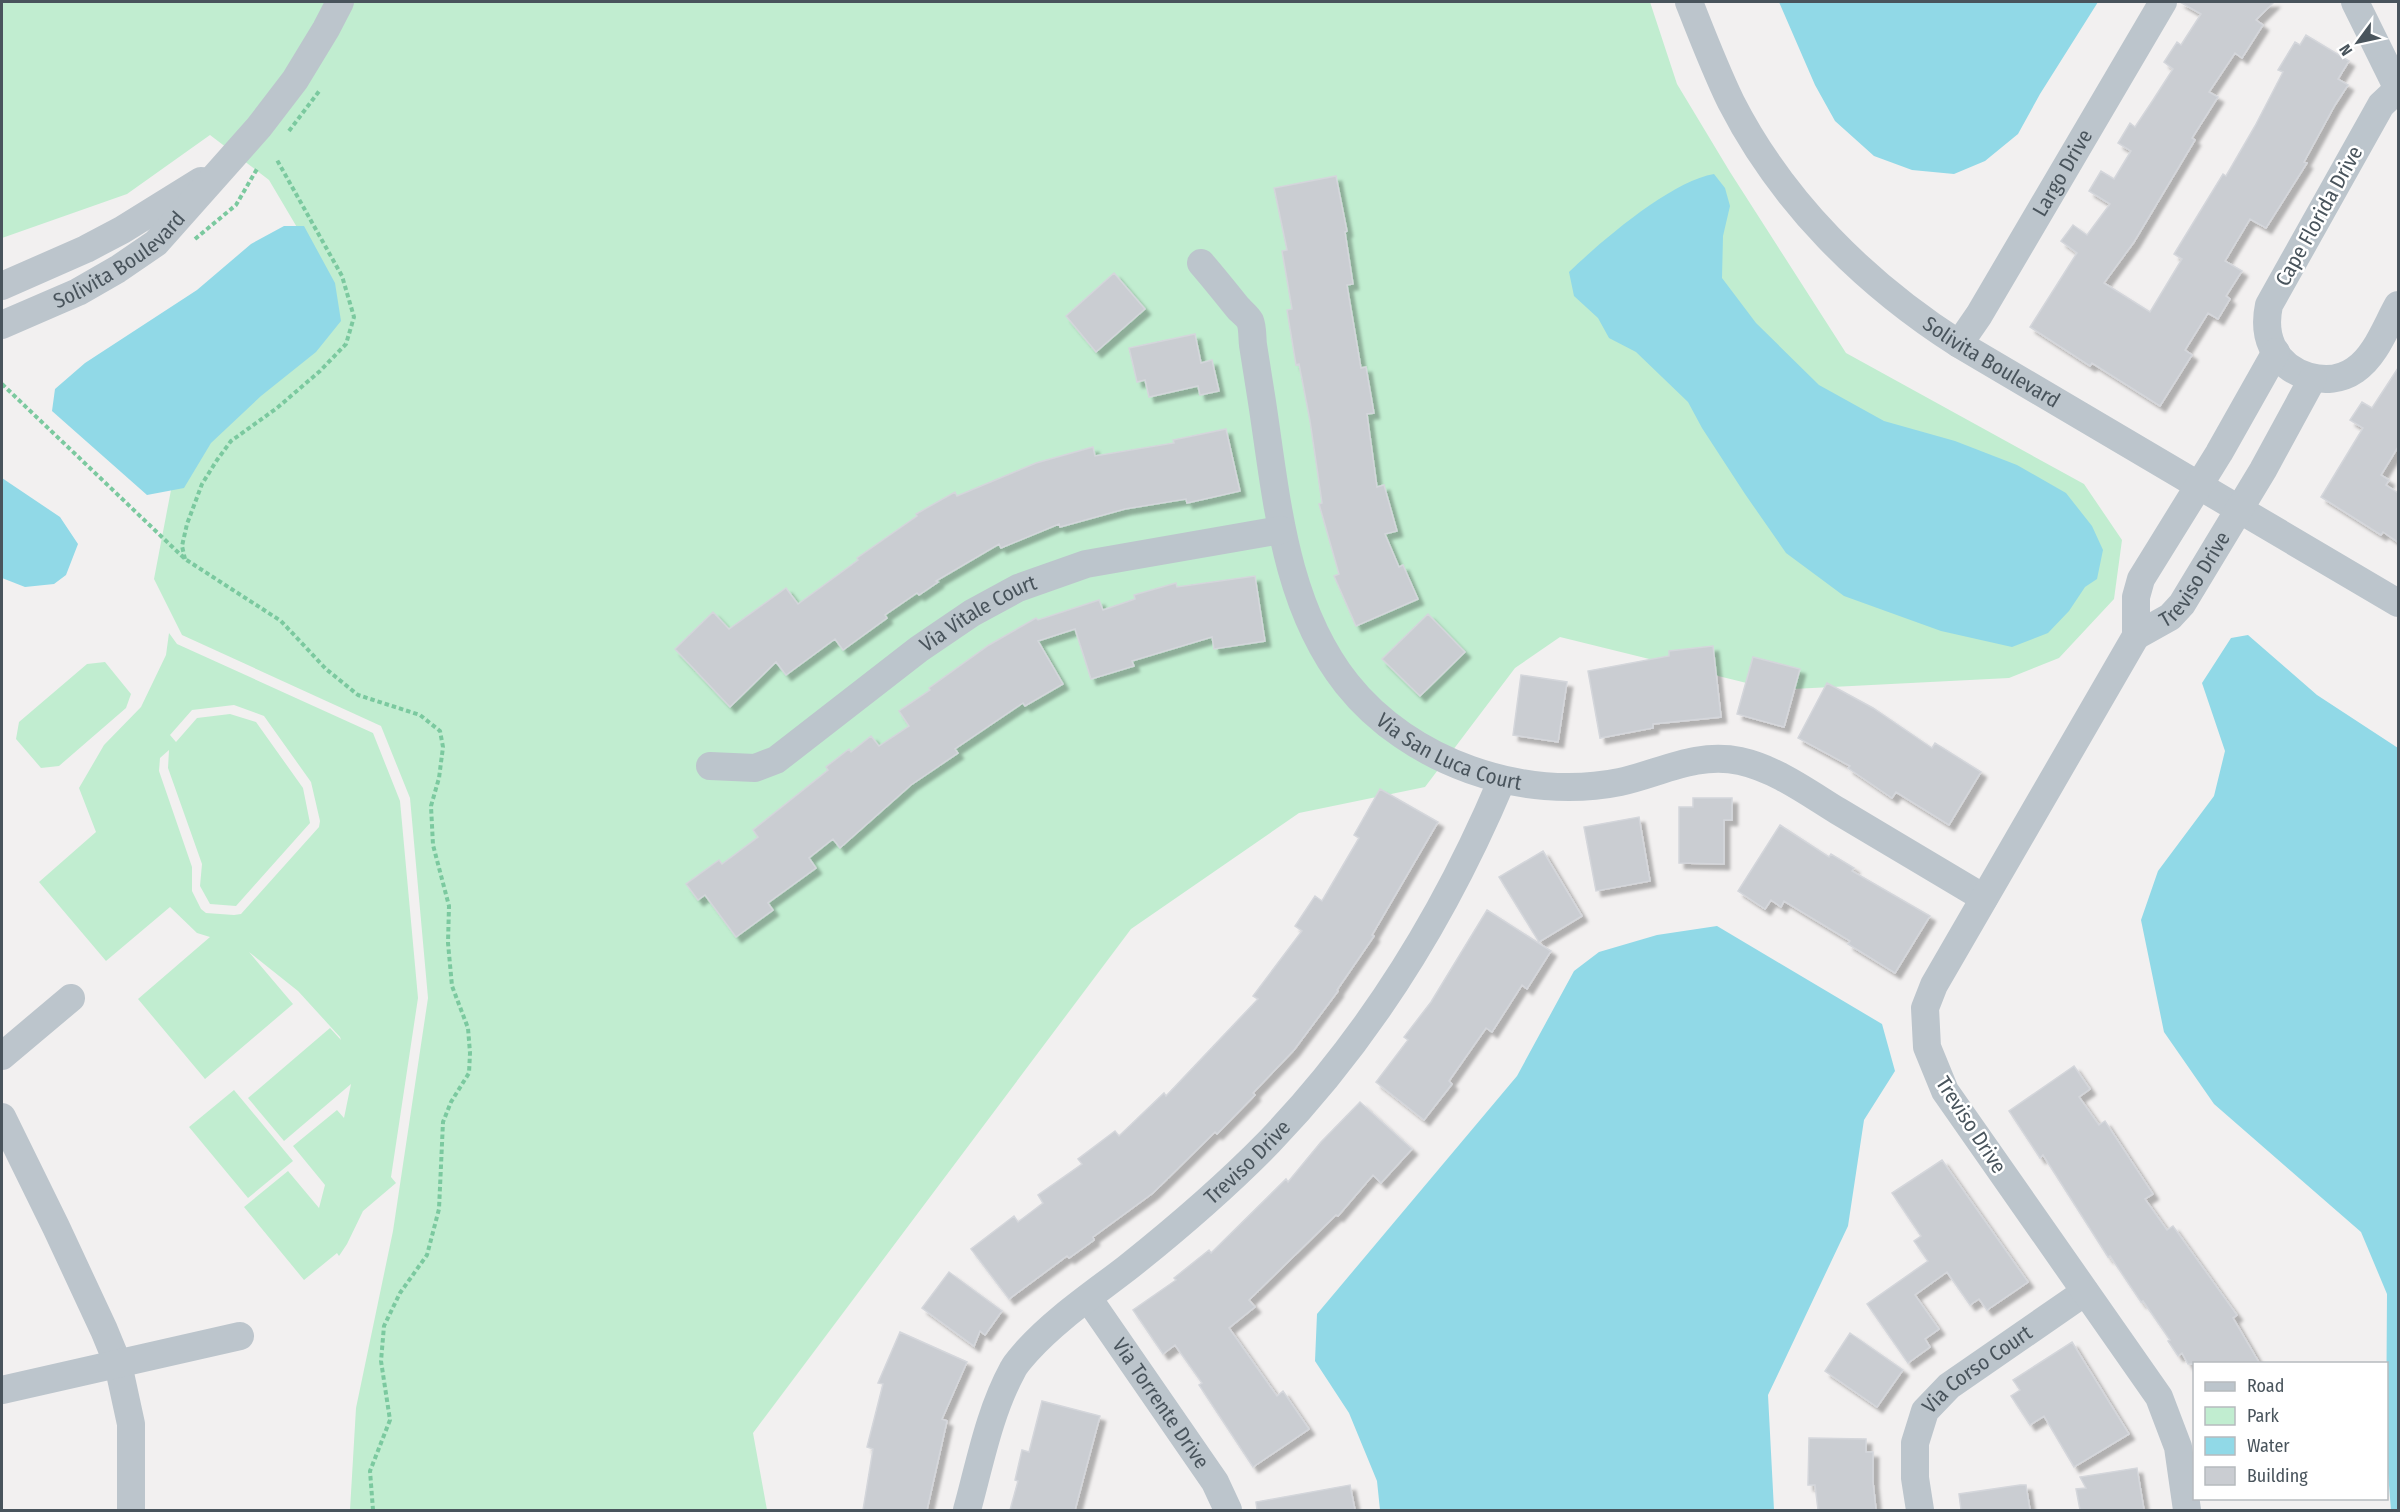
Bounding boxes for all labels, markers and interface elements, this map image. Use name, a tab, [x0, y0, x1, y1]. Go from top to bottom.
north arrow	[2328, 12, 2388, 72]
text: N	[2335, 41, 2356, 59]
street label: Largo Drive	[2027, 125, 2098, 221]
street label: Cape Florida Drive	[2270, 141, 2368, 291]
street label: Solivita Boulevard	[49, 206, 191, 314]
street label: Solivita Boulevard	[1918, 311, 2065, 414]
street label: Treviso Drive	[2155, 527, 2236, 633]
street label: Via Vitale Court	[915, 569, 1040, 658]
street label: Via San Luca Court	[1371, 707, 1524, 796]
street label: Treviso Drive	[1930, 1072, 2012, 1178]
street label: Treviso Drive	[1199, 1115, 1296, 1210]
street label: Via Corso Court	[1917, 1320, 2037, 1419]
street label: Via Torrente Drive	[1107, 1333, 1215, 1474]
legend	[2193, 1362, 2388, 1500]
text: Road	[2247, 1375, 2284, 1397]
text: Park	[2247, 1405, 2280, 1427]
text: Water	[2247, 1435, 2290, 1457]
text: Building	[2247, 1465, 2308, 1487]

